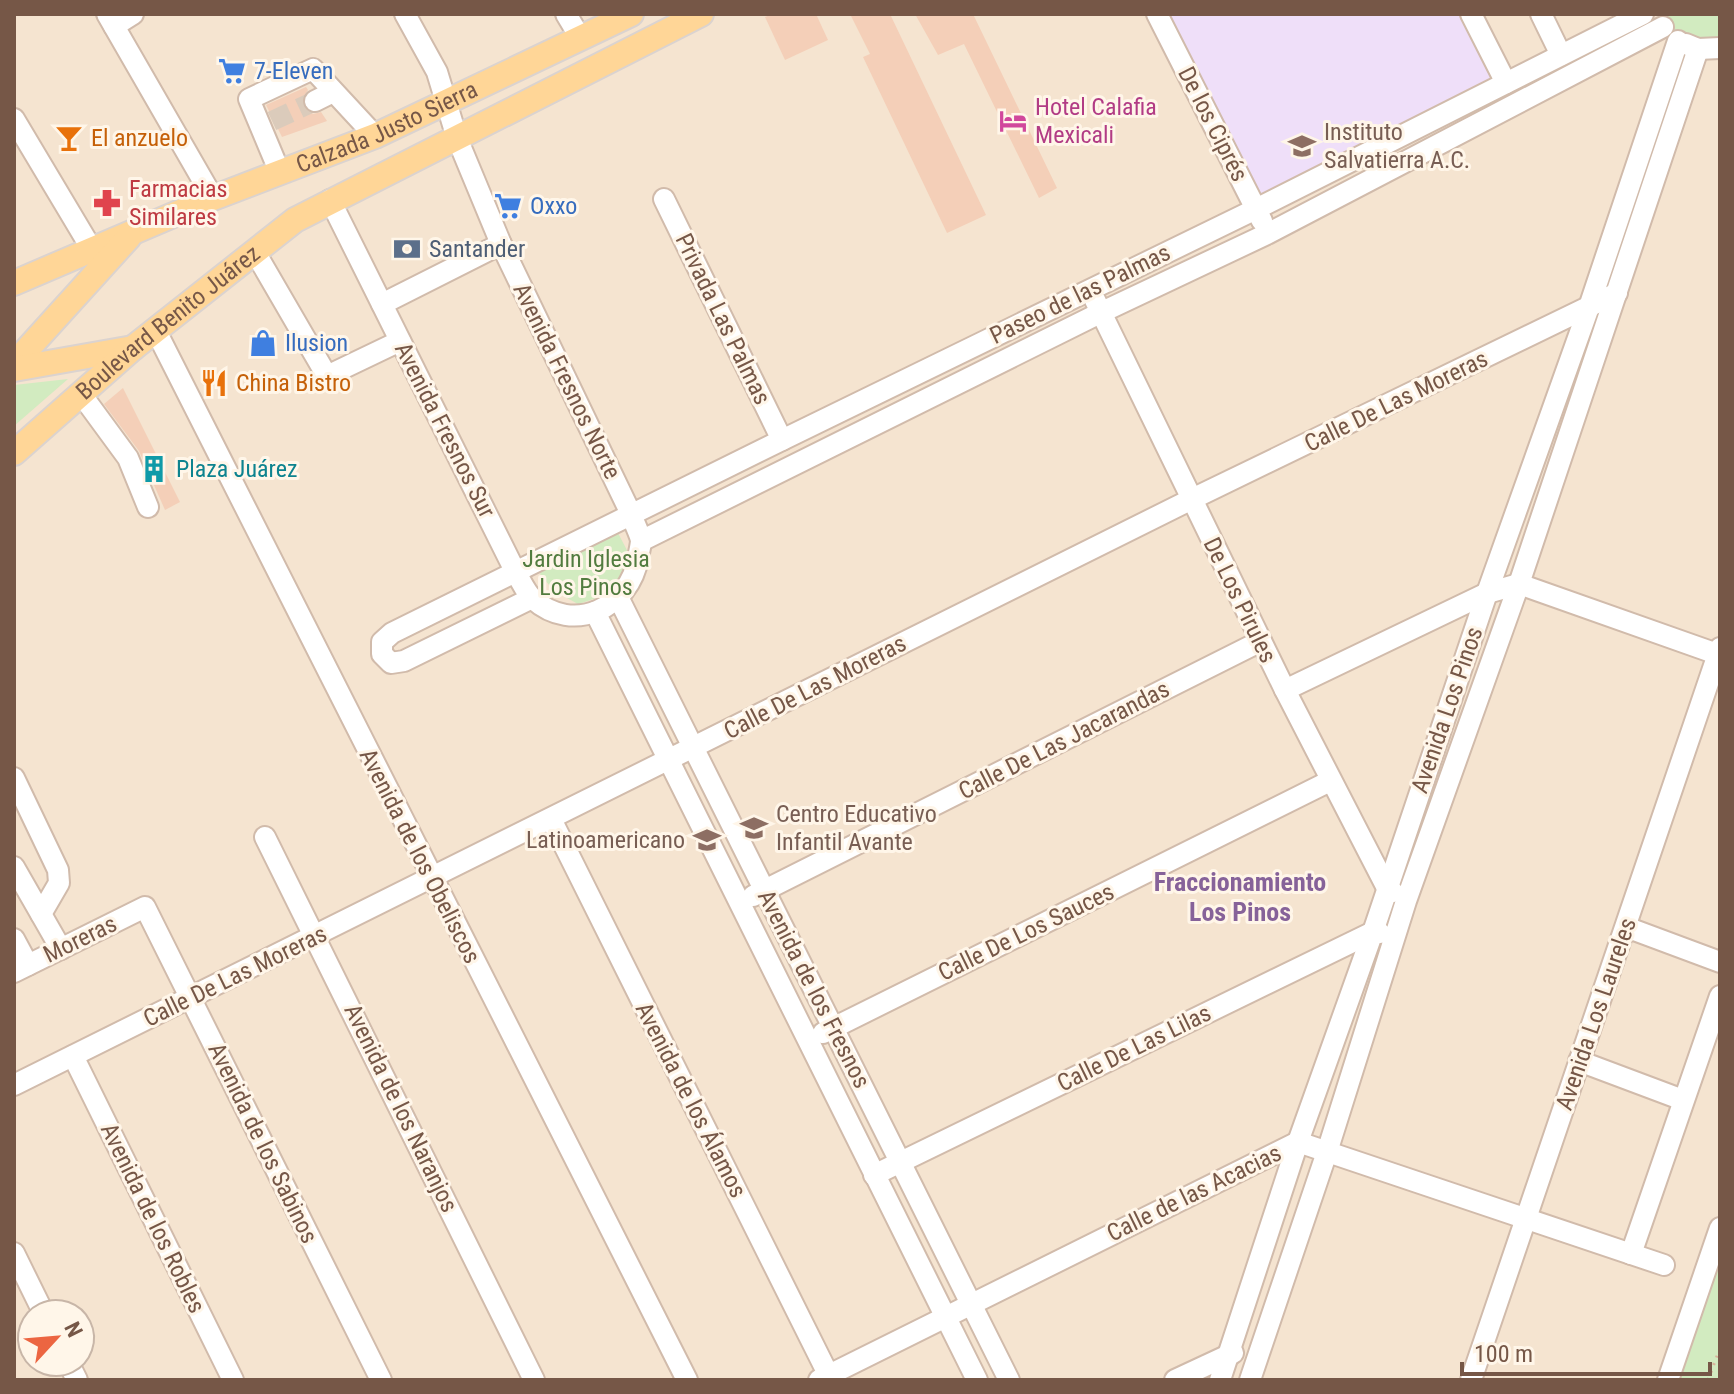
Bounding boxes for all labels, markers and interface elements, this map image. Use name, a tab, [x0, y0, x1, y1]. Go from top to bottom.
supermarket icon: 7-Eleven	[217, 56, 247, 86]
place label: 7-Eleven	[254, 57, 333, 85]
street label: De los Ciprés	[1172, 62, 1254, 186]
street label: Calzada Justo Sierra	[292, 75, 482, 179]
place label: Hotel Calafia Mexicali	[1035, 93, 1157, 149]
hotel icon: Hotel Calafia Mexicali	[998, 106, 1028, 136]
place label: Instituto Salvatierra A.C.	[1324, 118, 1470, 174]
bar icon: El anzuelo	[54, 123, 84, 153]
place label: El anzuelo	[91, 124, 188, 152]
school or university icon: Instituto Salvatierra A.C.	[1287, 131, 1317, 161]
place label: Farmacias Similares	[129, 175, 228, 231]
pharmacy icon: Farmacias Similares	[92, 188, 122, 218]
supermarket icon: Oxxo	[493, 191, 523, 221]
place label: Oxxo	[530, 192, 577, 220]
street label: Privada Las Palmas	[670, 229, 776, 409]
bank icon: Santander	[392, 234, 422, 264]
place label: Santander	[429, 235, 525, 263]
street label: Paseo de las Palmas	[985, 238, 1175, 350]
street label: Boulevard Benito Juárez	[70, 239, 266, 406]
street label: Avenida Fresnos Norte	[507, 278, 627, 484]
shop icon: Ilusion	[248, 328, 278, 358]
place label: Ilusion	[285, 329, 348, 357]
street label: Avenida Fresnos Sur	[389, 338, 501, 522]
street label: Calle De Las Moreras	[1300, 344, 1492, 458]
restaurant icon: China Bistro	[199, 368, 229, 398]
place label: China Bistro	[236, 369, 351, 397]
building icon: Plaza Juárez	[139, 454, 169, 484]
place label: Plaza Juárez	[176, 455, 297, 483]
street label: De Los Pirules	[1198, 533, 1282, 667]
park label: Jardin Iglesia Los Pinos	[522, 545, 650, 601]
street label: Avenida Los Pinos	[1405, 623, 1489, 797]
street label: Calle De Las Moreras	[719, 629, 911, 745]
street label: Calle De Las Jacarandas	[954, 675, 1174, 805]
street label: Avenida de los Obeliscos	[354, 744, 486, 968]
place label: Centro Educativo Infantil Avante	[776, 800, 937, 856]
school or university icon: Centro Educativo Infantil Avante	[739, 813, 769, 843]
school or university icon: Latinoamericano	[692, 825, 722, 855]
place label: Latinoamericano	[526, 826, 685, 854]
district label: Fraccionamiento Los Pinos	[1154, 867, 1326, 927]
street label: Calle De Los Sauces	[934, 877, 1118, 987]
street label: Avenida de los Fresnos	[752, 885, 876, 1093]
street label: Moreras	[39, 909, 121, 969]
street label: Avenida Los Laureles	[1550, 914, 1642, 1114]
street label: Calle De Las Moreras	[139, 919, 331, 1033]
street label: Avenida de los Álamos	[630, 998, 752, 1202]
street label: Avenida de los Naranjos	[338, 999, 464, 1217]
street label: Calle De Las Lilas	[1053, 999, 1215, 1097]
street label: Avenida de los Sabinos	[202, 1038, 324, 1248]
street label: Avenida de los Robles	[95, 1119, 211, 1317]
street label: Calle de las Acacias	[1102, 1139, 1286, 1247]
north arrow	[16, 1298, 96, 1378]
text: N	[59, 1318, 88, 1341]
scale bar	[1462, 1326, 1710, 1376]
text: 100 m	[1474, 1340, 1533, 1368]

